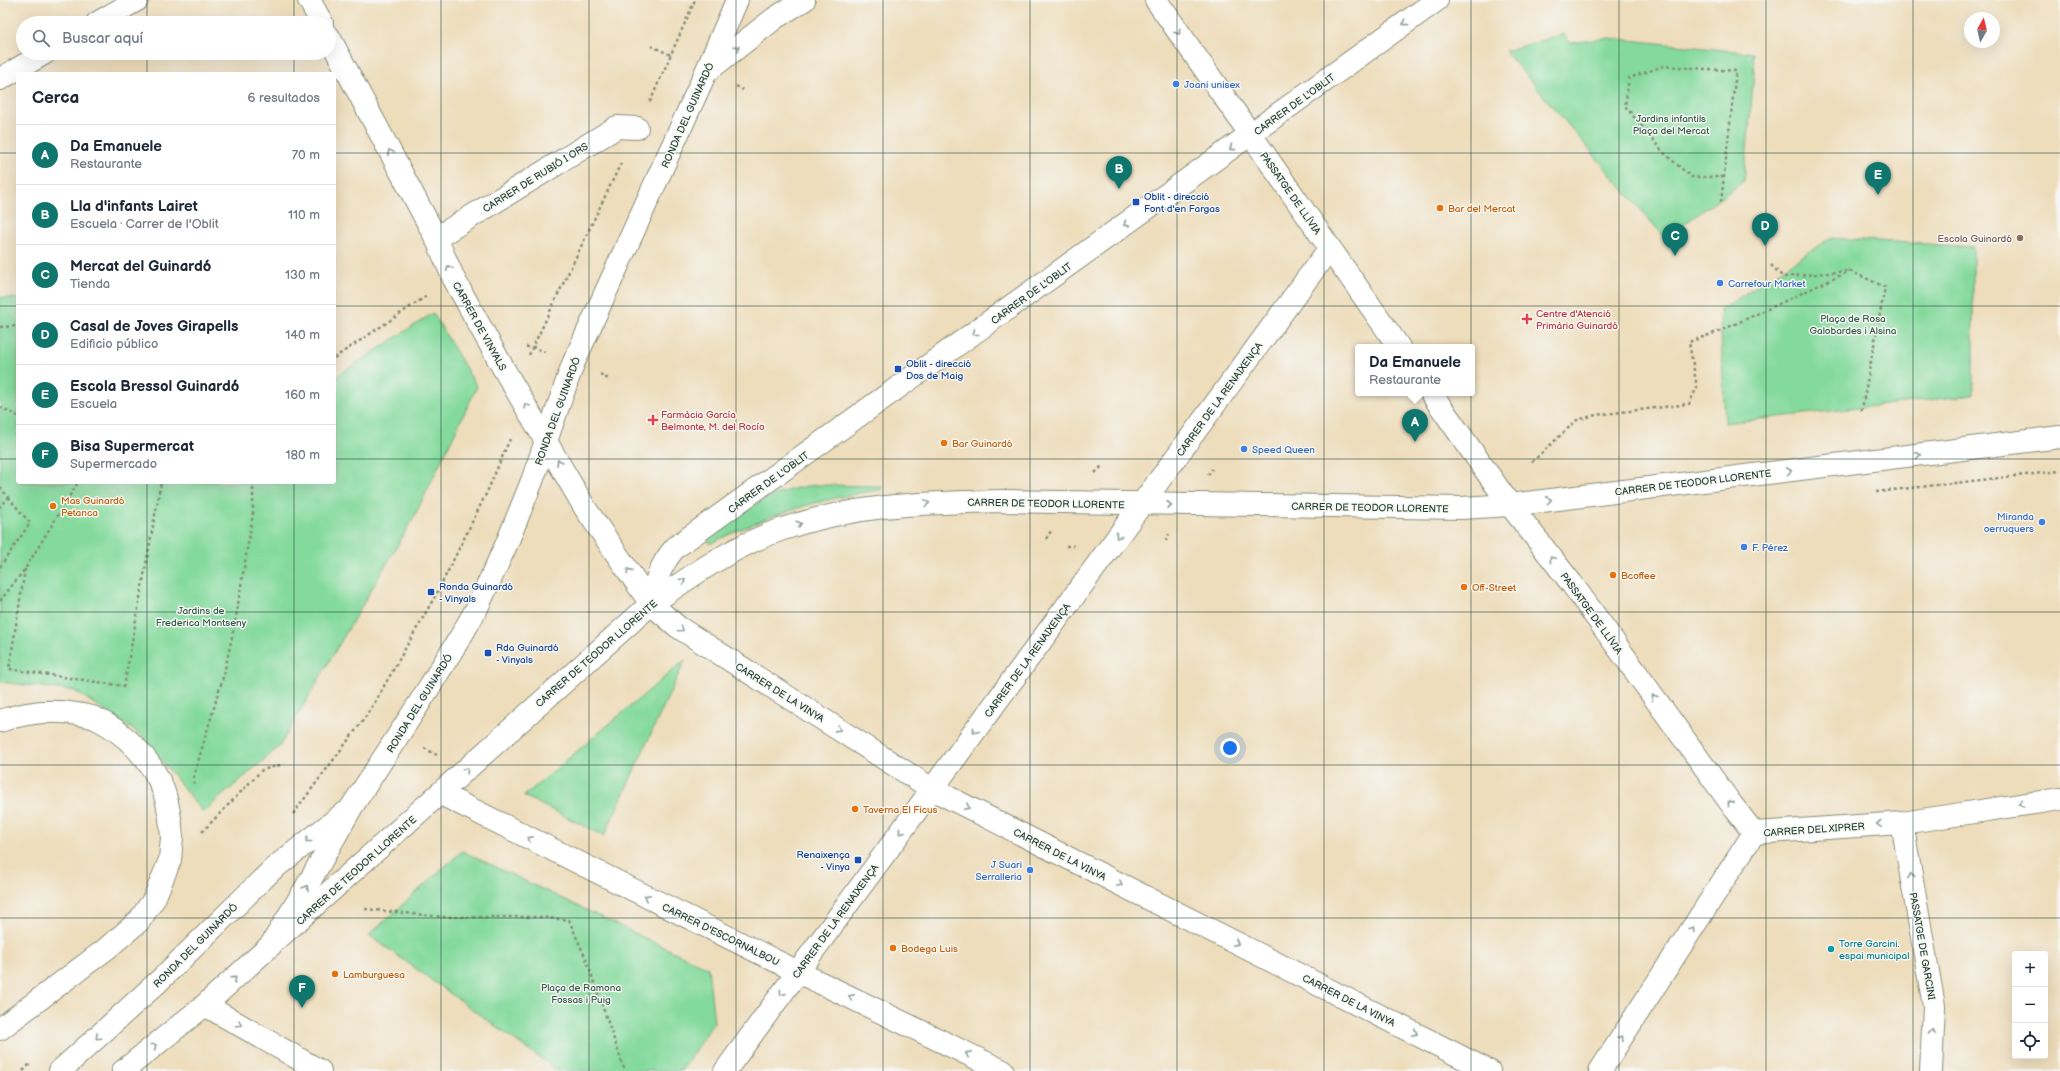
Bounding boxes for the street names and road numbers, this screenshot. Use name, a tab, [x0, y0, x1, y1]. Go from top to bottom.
street label: RONDA DEL GUINARDÓ	[659, 61, 717, 170]
street label: CARRER DE L'OBLIT	[1252, 71, 1337, 138]
street label: CARRER DE RUBIÓ I ORS	[481, 140, 590, 215]
street label: PASSATGE DE LLÍVIA	[1257, 150, 1324, 238]
street label: CARRER DE L'OBLIT	[989, 260, 1074, 327]
street label: CARRER DE VINYALS	[450, 280, 509, 373]
street label: CARRER DE LA RENAIXENÇA	[1174, 339, 1266, 459]
street label: RONDA DEL GUINARDÓ	[533, 356, 583, 467]
street label: CARRER DE L'OBLIT	[726, 449, 811, 516]
street label: CARRER DE TEODOR LLORENTE	[1614, 467, 1772, 499]
street label: CARRER DE TEODOR LLORENTE	[967, 497, 1125, 511]
street label: CARRER DE TEODOR LLORENTE	[1291, 501, 1449, 515]
street label: PASSATGE DE LLÍVIA	[1558, 571, 1625, 657]
street label: CARRER DE TEODOR LLORENTE	[533, 597, 660, 710]
street label: CARRER DE LA RENAIXENÇA	[982, 600, 1074, 720]
street label: RONDA DEL GUINARDÓ	[385, 652, 455, 755]
street label: CARRER DE LA VINYA	[733, 661, 827, 726]
street label: CARRER DE TEODOR LLORENTE	[294, 813, 420, 928]
street label: CARRER DEL XIPRER	[1763, 820, 1865, 840]
street label: CARRER DE LA VINYA	[1011, 826, 1109, 884]
street label: CARRER DE LA RENAIXENÇA	[790, 861, 882, 981]
street label: PASSATGE DE GARCINI	[1907, 891, 1937, 1001]
street label: RONDA DEL GUINARDÓ	[151, 901, 240, 990]
street label: CARRER D'ESCORNALBOU	[660, 901, 781, 969]
street label: CARRER DE LA VINYA	[1300, 972, 1398, 1030]

